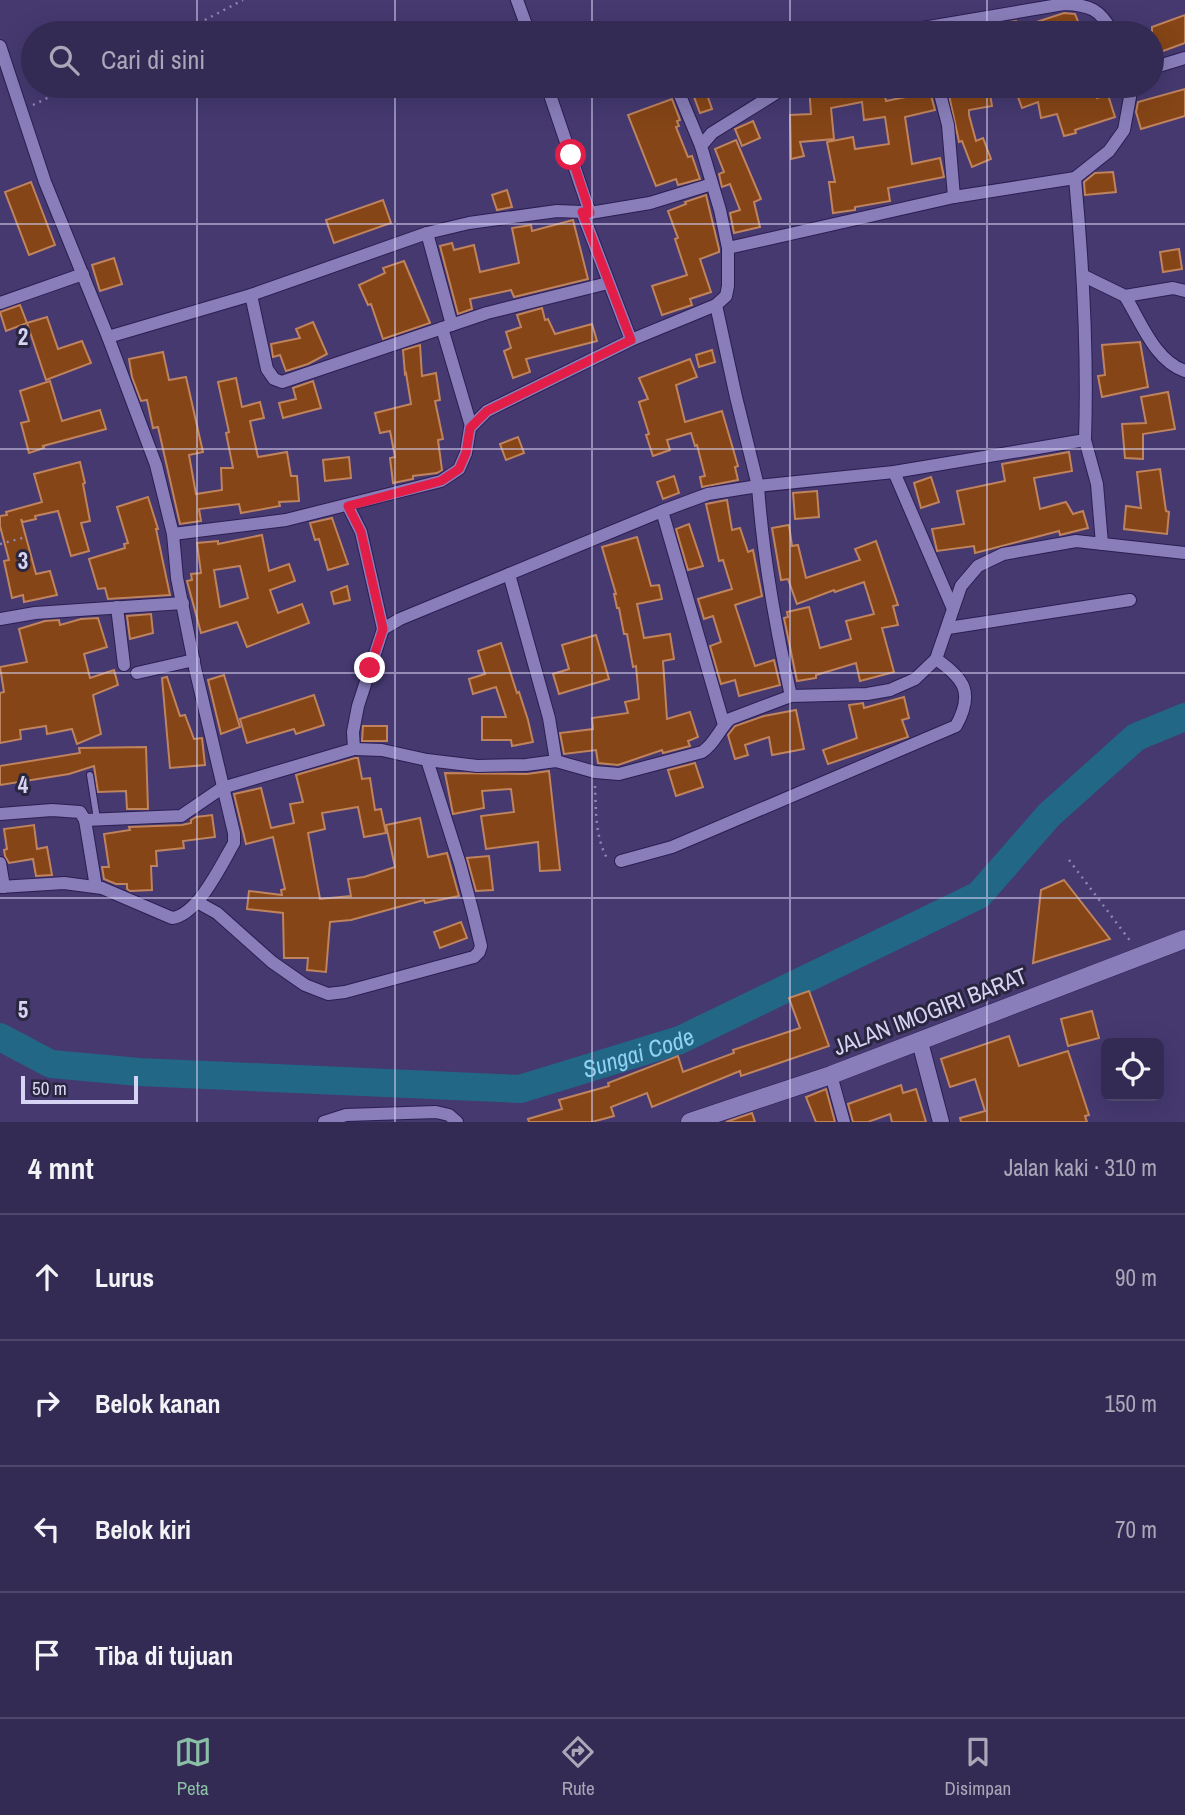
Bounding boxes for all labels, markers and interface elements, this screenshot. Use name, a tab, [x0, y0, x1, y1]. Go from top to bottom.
search box	[21, 21, 1164, 98]
icon: search	[45, 41, 83, 79]
text: Cari di sini	[101, 42, 205, 77]
route start	[555, 139, 586, 170]
text: 2	[18, 321, 28, 352]
text: 3	[18, 545, 28, 576]
route end	[354, 652, 385, 683]
text: 4	[18, 769, 29, 800]
street label: JALAN IMOGIRI BARAT	[829, 960, 1032, 1062]
text: 5	[18, 994, 28, 1025]
water label: Sungai Code	[578, 1020, 699, 1085]
map controls	[1101, 1038, 1164, 1101]
button: locate	[1101, 1038, 1164, 1101]
scale bar	[21, 1073, 138, 1105]
text: 50 m	[32, 1075, 67, 1101]
text: 4 mnt	[28, 1148, 94, 1188]
text: Jalan kaki · 310 m	[1004, 1152, 1157, 1183]
icon: ahead	[28, 1258, 66, 1296]
text: Lurus	[95, 1260, 154, 1295]
text: 90 m	[1115, 1262, 1157, 1293]
icon: right	[28, 1384, 66, 1422]
text: Belok kanan	[95, 1386, 221, 1421]
text: 150 m	[1105, 1388, 1157, 1419]
icon: left	[28, 1510, 66, 1548]
text: Belok kiri	[95, 1512, 191, 1547]
text: 70 m	[1115, 1514, 1157, 1545]
icon: arrive	[28, 1636, 66, 1674]
text: Tiba di tujuan	[95, 1638, 233, 1673]
tab: Peta	[174, 1733, 212, 1801]
tab: Rute	[559, 1733, 597, 1801]
tab: Disimpan	[945, 1733, 1011, 1801]

